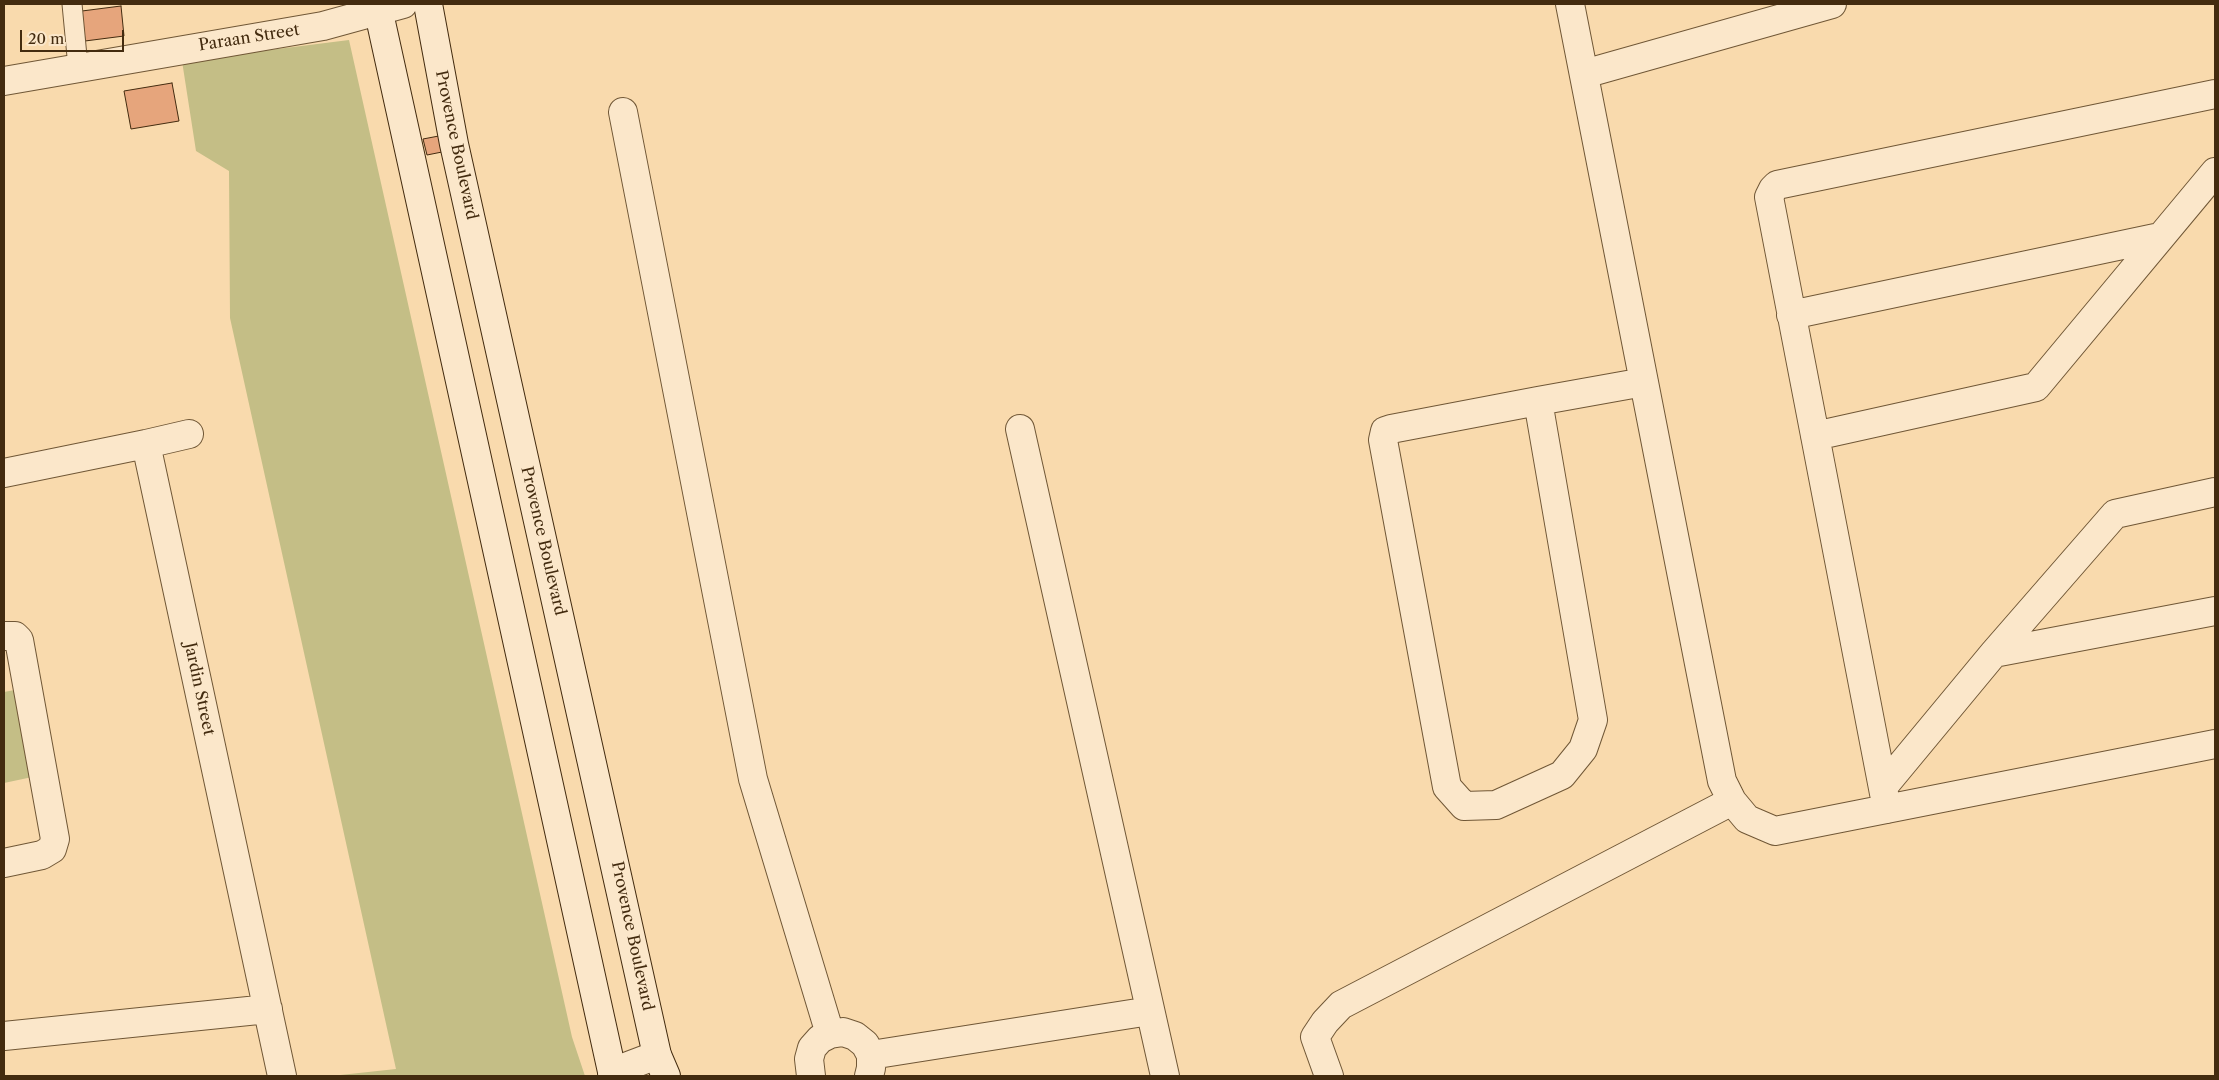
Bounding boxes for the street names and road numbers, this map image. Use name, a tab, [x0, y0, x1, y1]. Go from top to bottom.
street label: Paraan Street	[197, 21, 301, 55]
street label: Provence Boulevard	[431, 68, 481, 222]
street label: Provence Boulevard	[517, 465, 569, 617]
street label: Jardin Street	[180, 641, 218, 737]
street label: Provence Boulevard	[607, 859, 657, 1013]

